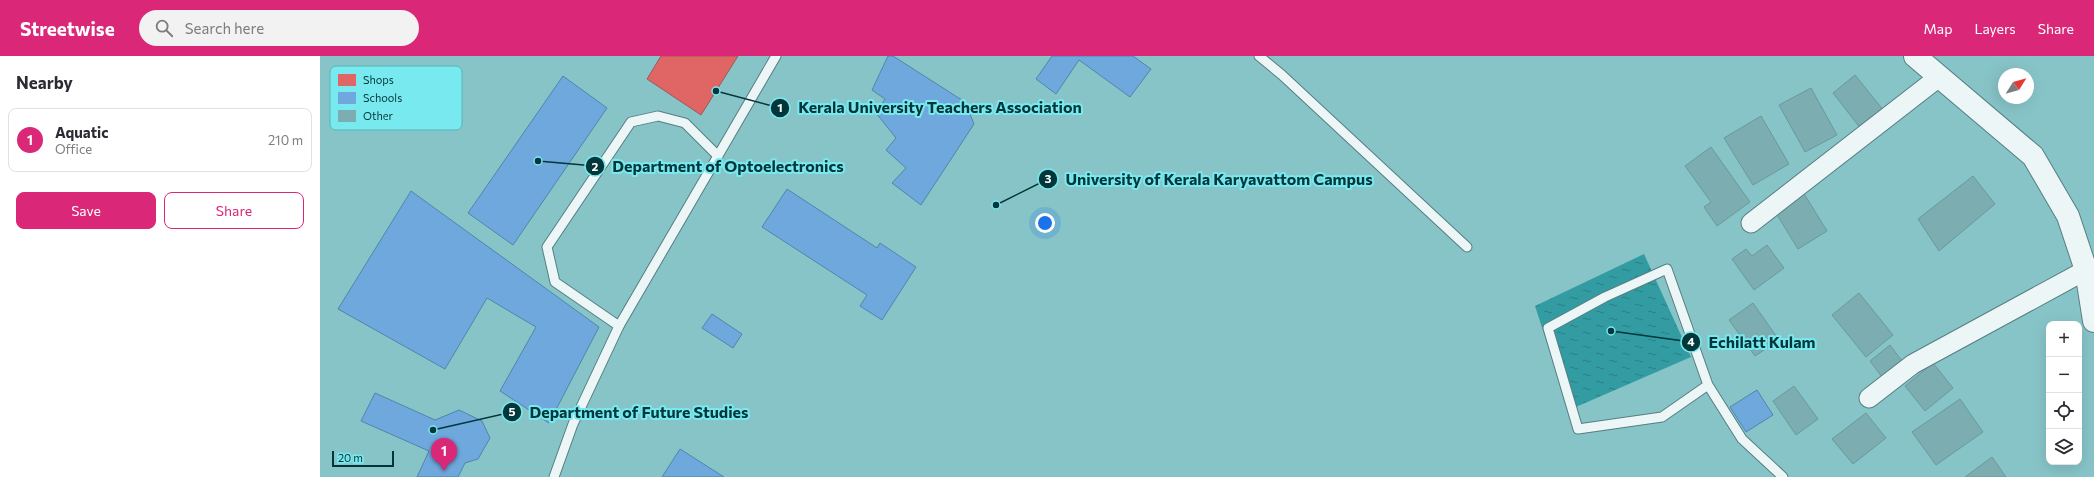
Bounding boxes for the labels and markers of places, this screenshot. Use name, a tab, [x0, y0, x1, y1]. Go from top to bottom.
callout: Kerala University Teachers Association	[770, 94, 1089, 122]
callout: Department of Optoelectronics	[585, 152, 852, 180]
callout: University of Kerala Karyavattom Campus	[1038, 165, 1381, 193]
callout: Echilatt Kulam	[1681, 328, 1824, 356]
callout: Department of Future Studies	[502, 398, 757, 426]
pin: 1	[431, 438, 457, 471]

